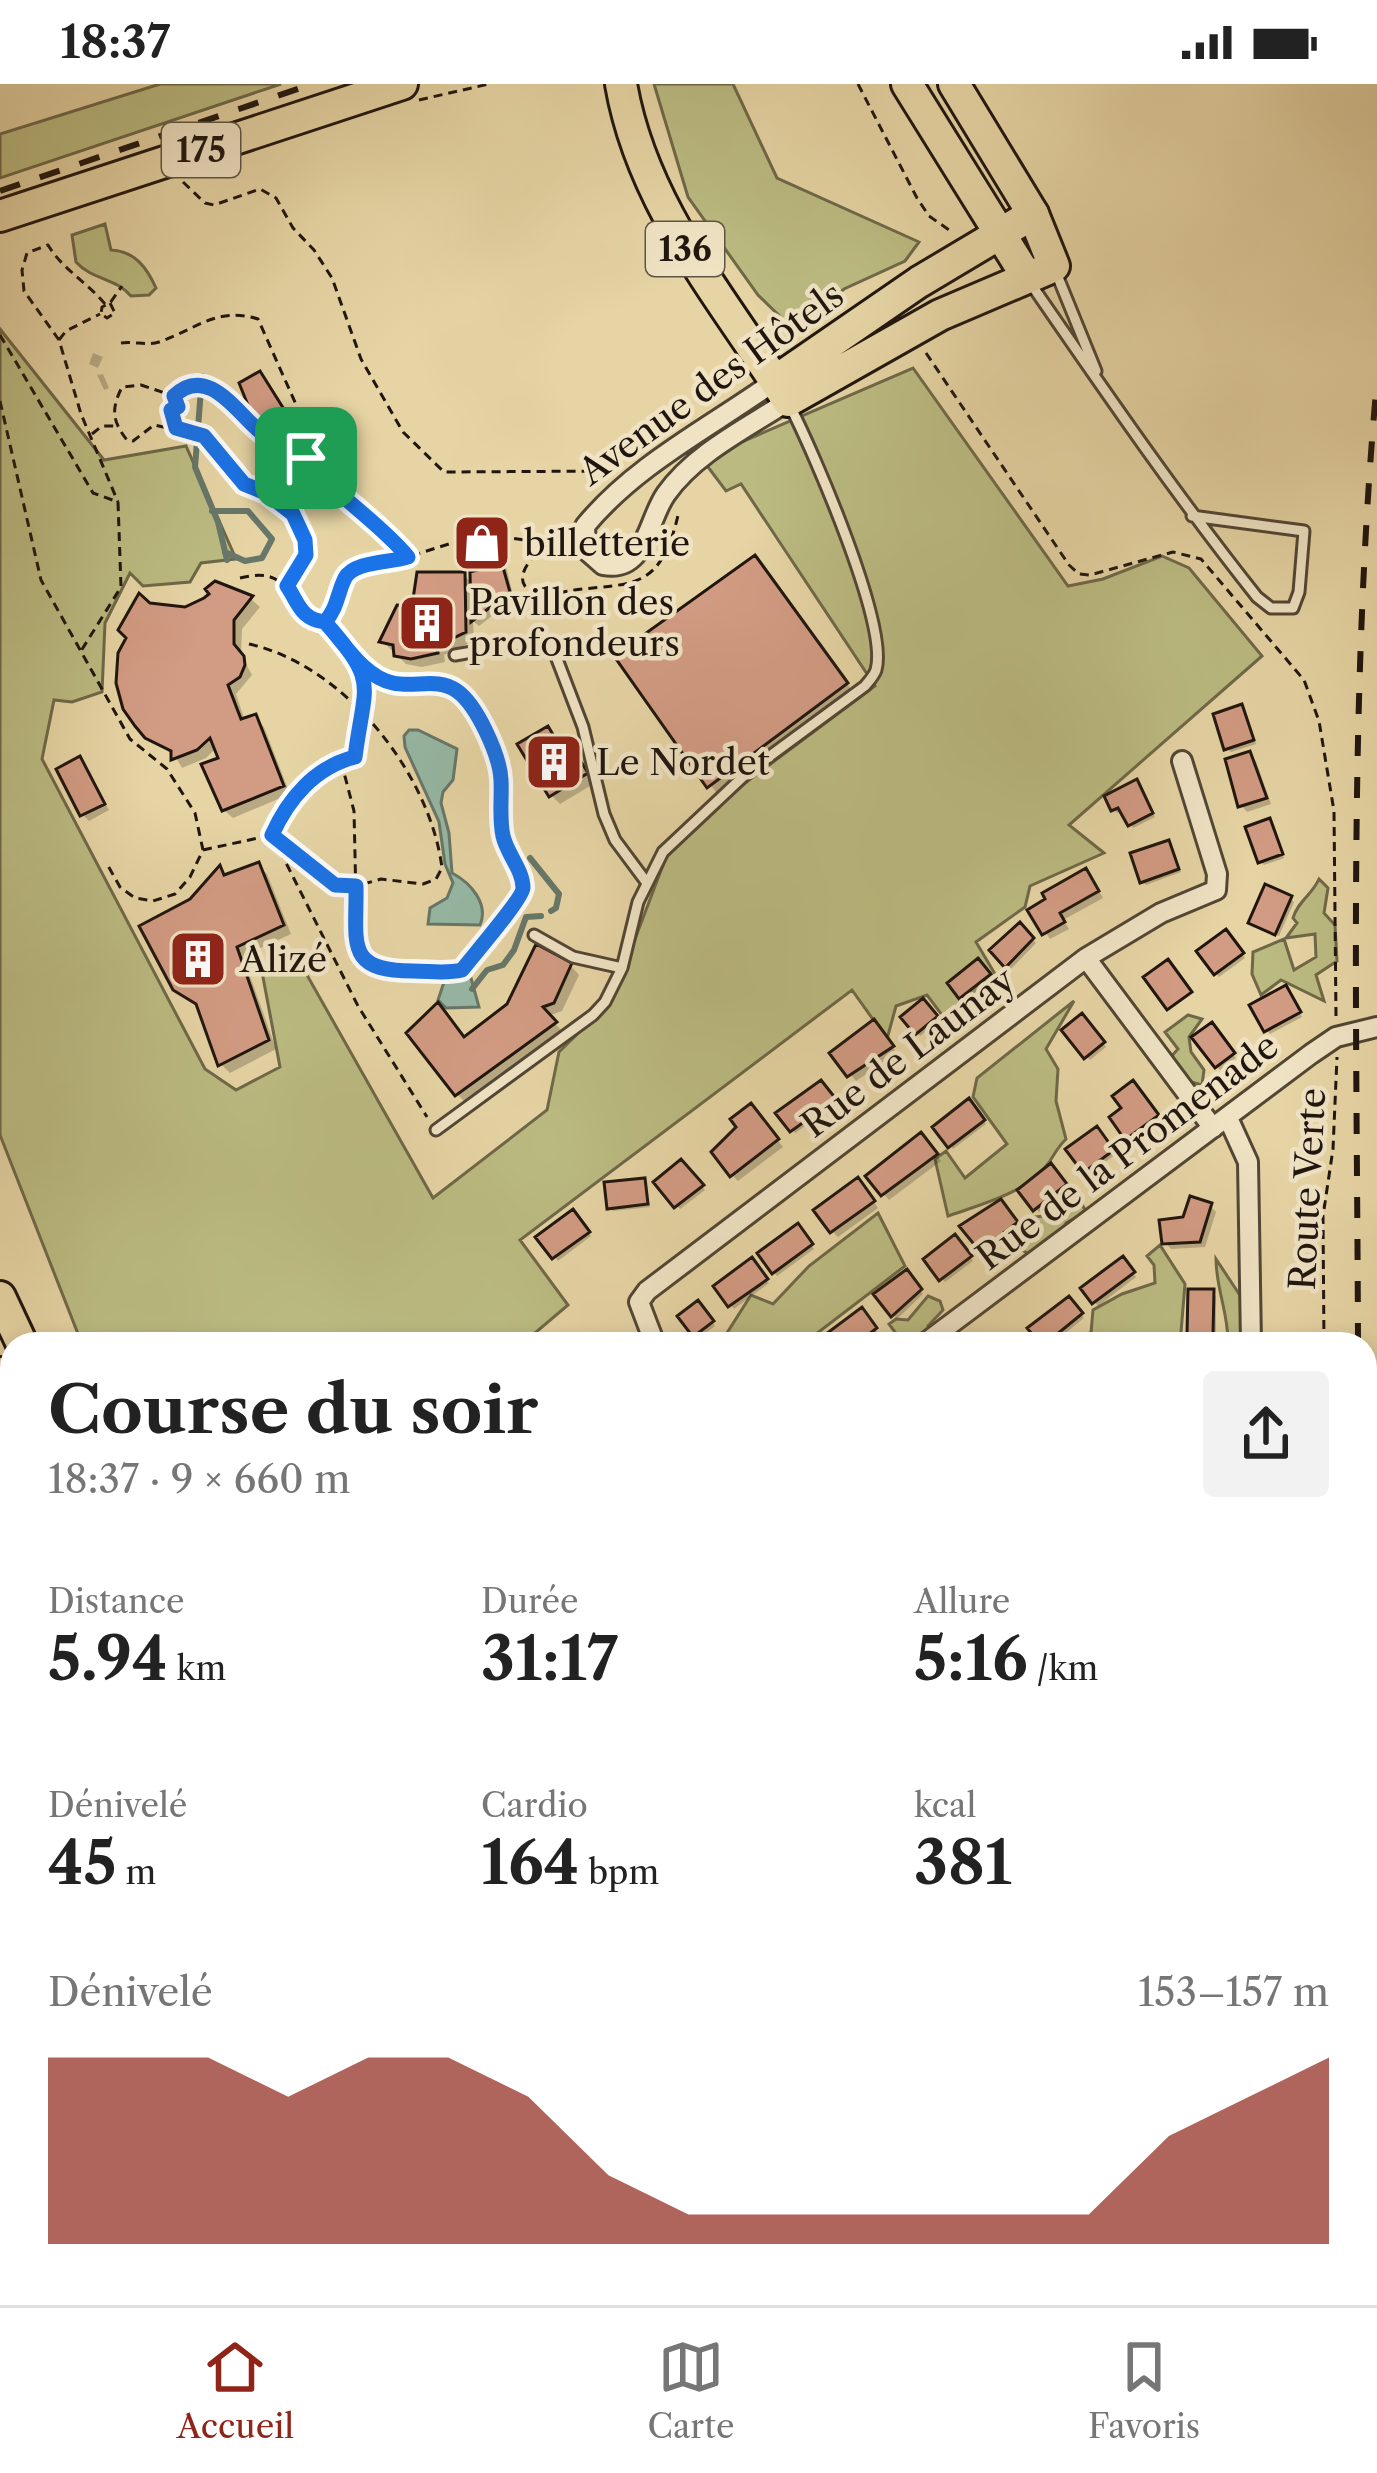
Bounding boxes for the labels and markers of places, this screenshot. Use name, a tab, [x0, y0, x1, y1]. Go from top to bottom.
pin	[255, 407, 357, 509]
shop icon: billetterie	[451, 512, 513, 574]
place label: billetterie	[524, 521, 690, 565]
place label: Pavillon des profondeurs	[469, 580, 680, 665]
building icon: Pavillon des profondeurs	[396, 592, 458, 654]
building icon: Le Nordet	[523, 731, 585, 793]
place label: Le Nordet	[596, 740, 770, 784]
building icon: Alizé	[167, 928, 229, 990]
place label: Alizé	[239, 937, 327, 981]

